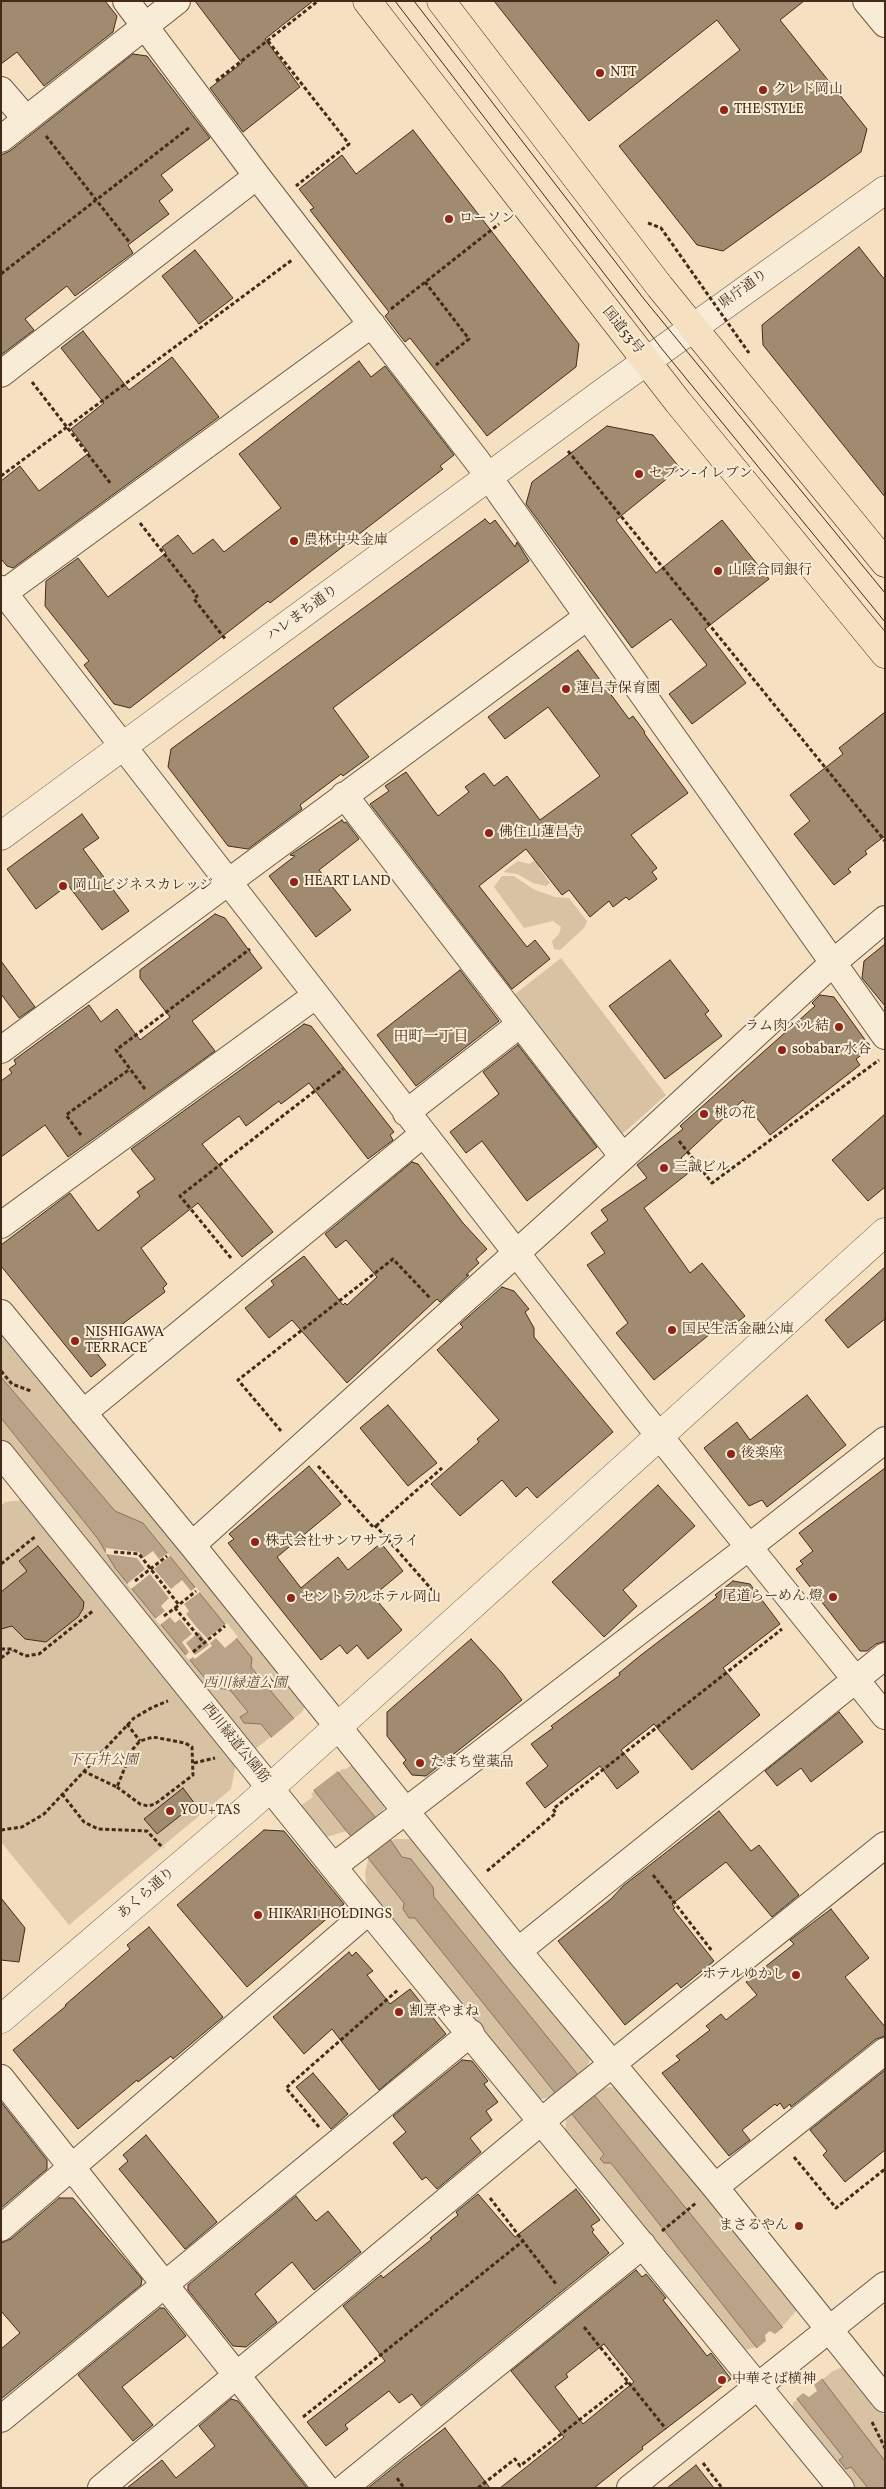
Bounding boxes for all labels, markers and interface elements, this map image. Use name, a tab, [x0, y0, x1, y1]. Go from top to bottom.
place label: NTT	[610, 65, 637, 81]
marker: NTT	[594, 67, 606, 79]
place label: クレド岡山	[773, 82, 843, 98]
marker: クレド岡山	[757, 84, 769, 96]
place label: THE STYLE	[734, 102, 804, 118]
marker: THE STYLE	[718, 104, 730, 116]
place label: ローソン	[459, 211, 515, 227]
marker: ローソン	[443, 213, 455, 225]
street label: 県庁通り	[716, 267, 772, 313]
street label: 国道53号	[598, 304, 646, 358]
place label: セブン-イレブン	[649, 466, 753, 482]
marker: セブン-イレブン	[633, 468, 645, 480]
place label: 農林中央金庫	[304, 533, 388, 549]
marker: 農林中央金庫	[288, 535, 300, 547]
place label: 山陰合同銀行	[728, 563, 812, 579]
marker: 山陰合同銀行	[712, 565, 724, 577]
street label: ハレまち通り	[264, 583, 342, 645]
place label: 蓮昌寺保育園	[576, 681, 660, 697]
marker: 蓮昌寺保育園	[560, 683, 572, 695]
place label: 佛住山蓮昌寺	[499, 825, 583, 841]
marker: 佛住山蓮昌寺	[483, 827, 495, 839]
place label: HEART LAND	[304, 874, 391, 890]
marker: HEART LAND	[288, 876, 300, 888]
place label: 岡山ビジネスカレッジ	[73, 878, 213, 894]
marker: 岡山ビジネスカレッジ	[57, 880, 69, 892]
place label: ラム肉バル結	[745, 1019, 829, 1035]
marker: ラム肉バル結	[833, 1021, 845, 1033]
district label: 田町一丁目	[394, 1029, 468, 1047]
place label: sobabar 水谷	[792, 1042, 871, 1058]
marker: sobabar 水谷	[776, 1044, 788, 1056]
place label: 桃の花	[714, 1106, 756, 1122]
marker: 桃の花	[698, 1108, 710, 1120]
place label: 三誠ビル	[674, 1160, 730, 1176]
marker: 三誠ビル	[658, 1162, 670, 1174]
place label: 国民生活金融公庫	[682, 1322, 794, 1338]
marker: 国民生活金融公庫	[666, 1324, 678, 1336]
place label: NISHIGAWA TERRACE	[85, 1325, 164, 1358]
marker: NISHIGAWA TERRACE	[69, 1335, 81, 1347]
place label: 後楽座	[741, 1446, 783, 1462]
marker: 後楽座	[725, 1448, 737, 1460]
place label: 株式会社サンワサプライ	[265, 1534, 419, 1550]
marker: 株式会社サンワサプライ	[249, 1536, 261, 1548]
place label: 尾道らーめん 燈	[722, 1589, 823, 1605]
place label: セントラルホテル岡山	[301, 1590, 441, 1606]
marker: 尾道らーめん 燈	[827, 1591, 839, 1603]
marker: セントラルホテル岡山	[285, 1592, 297, 1604]
park label: 西川緑道公園	[203, 1676, 287, 1692]
street label: 西川緑道公園筋	[198, 1701, 272, 1787]
park label: 下石井公園	[68, 1753, 138, 1769]
place label: たまち堂薬品	[430, 1755, 514, 1771]
marker: たまち堂薬品	[414, 1757, 426, 1769]
place label: YOU+TAS	[180, 1803, 240, 1819]
marker: YOU+TAS	[164, 1805, 176, 1817]
street label: あくら通り	[115, 1865, 179, 1923]
place label: HIKARI HOLDINGS	[268, 1907, 392, 1923]
marker: HIKARI HOLDINGS	[252, 1909, 264, 1921]
place label: ホテルゆかし	[702, 1967, 786, 1983]
marker: ホテルゆかし	[790, 1969, 802, 1981]
place label: 割烹やまね	[409, 2004, 479, 2020]
marker: 割烹やまね	[393, 2006, 405, 2018]
place label: まさるやん	[719, 2218, 789, 2234]
marker: まさるやん	[793, 2220, 805, 2232]
place label: 中華そば横神	[732, 2372, 816, 2388]
marker: 中華そば横神	[716, 2374, 728, 2386]

